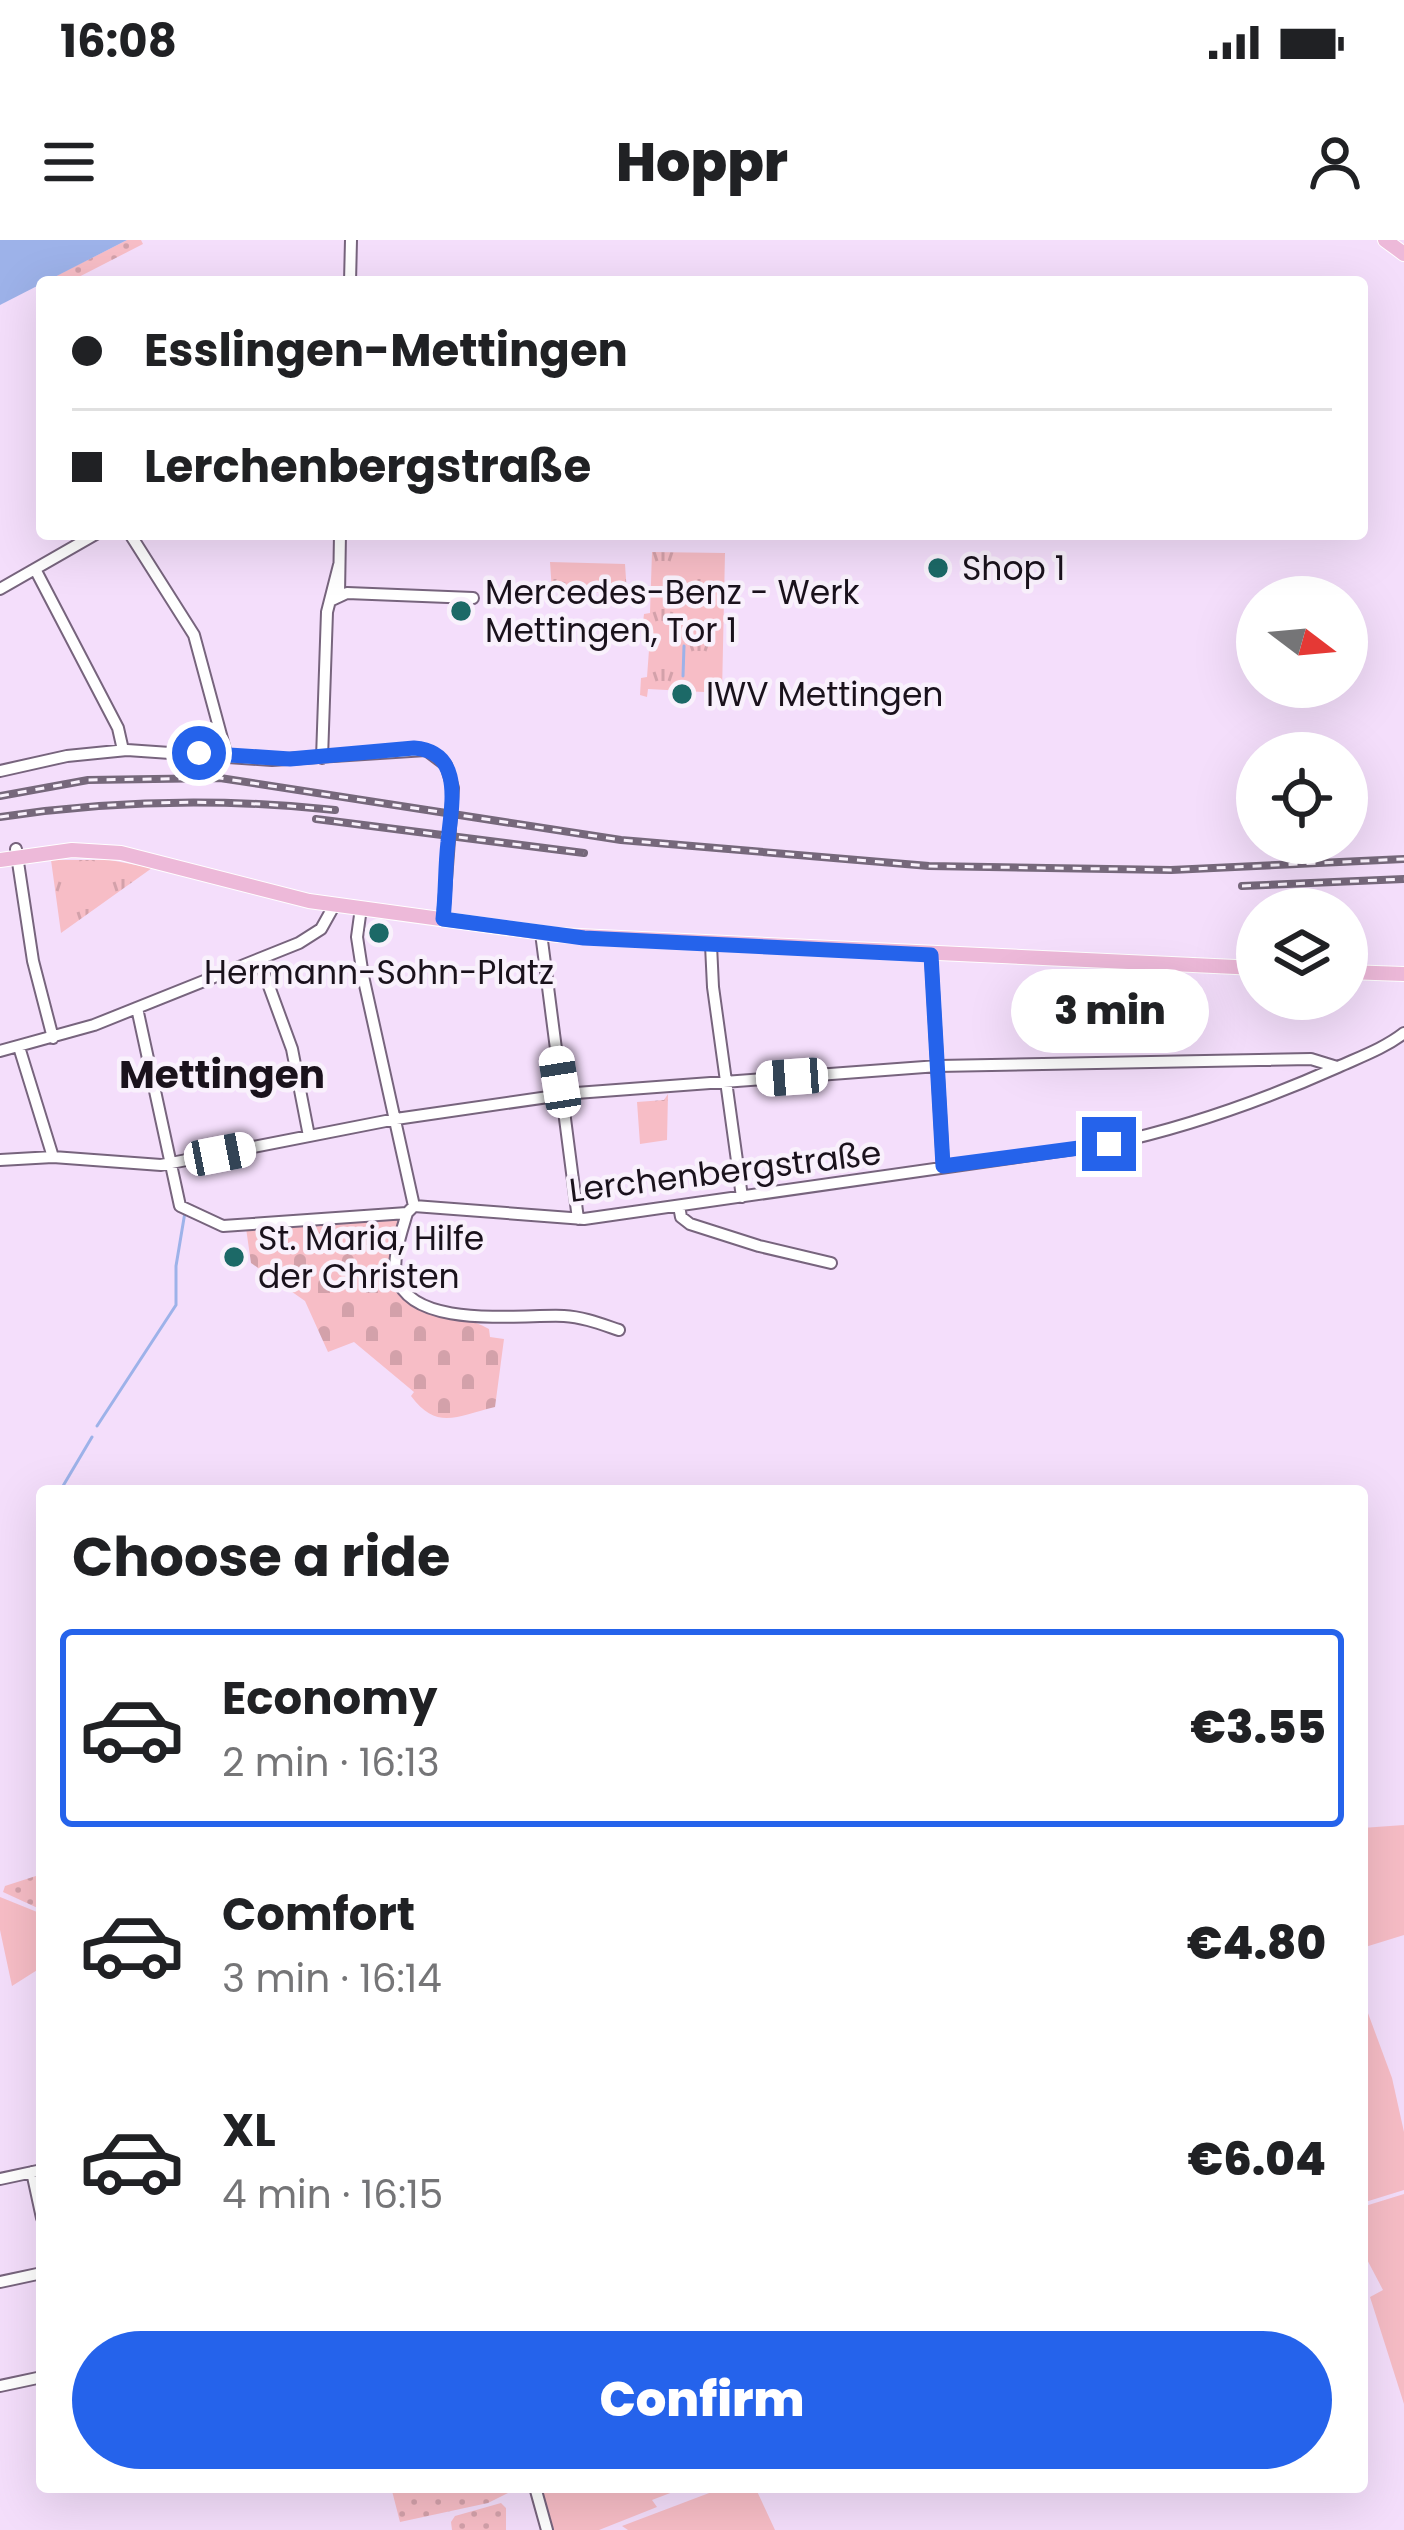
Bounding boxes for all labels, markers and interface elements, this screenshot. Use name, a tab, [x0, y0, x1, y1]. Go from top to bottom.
text: 16:08	[60, 10, 177, 73]
text: Hoppr	[616, 124, 788, 200]
icon: menu	[36, 129, 102, 195]
icon: person	[1302, 129, 1368, 195]
text: Esslingen-Mettingen	[144, 319, 628, 382]
text: Lerchenbergstraße	[144, 435, 591, 498]
place label: Shop 1	[962, 545, 1065, 592]
marker: Shop 1	[925, 555, 951, 581]
place label: Mercedes-Benz - Werk Mettingen, Tor 1	[485, 569, 859, 654]
north arrow	[1236, 576, 1368, 708]
map controls	[1236, 576, 1368, 1020]
marker: Mercedes-Benz - Werk Mettingen, Tor 1	[448, 598, 474, 624]
place label: IWV Mettingen	[706, 671, 943, 718]
marker: IWV Mettingen	[669, 681, 695, 707]
route start	[172, 726, 226, 780]
button: locate	[1236, 732, 1368, 864]
button: layers	[1236, 888, 1368, 1020]
marker: Hermann-Sohn-Platz	[366, 920, 392, 946]
place label: Hermann-Sohn-Platz	[204, 949, 554, 996]
callout: 3 min	[1010, 970, 1208, 1054]
text: 3 min	[1054, 983, 1166, 1038]
car	[537, 1044, 583, 1120]
district label: Mettingen	[119, 1047, 325, 1102]
car	[755, 1057, 829, 1097]
route end	[1082, 1117, 1136, 1171]
car	[181, 1129, 259, 1179]
street label: Lerchenbergstraße	[566, 1129, 884, 1214]
place label: St. Maria, Hilfe der Christen	[258, 1215, 484, 1300]
marker: St. Maria, Hilfe der Christen	[221, 1244, 247, 1270]
text: Choose a ride	[72, 1519, 450, 1595]
text: Economy	[222, 1667, 437, 1730]
icon: car	[78, 1674, 186, 1782]
text: €3.55	[1190, 1696, 1326, 1759]
text: 2 min · 16:13	[222, 1735, 440, 1790]
text: Comfort	[222, 1883, 415, 1946]
icon: car	[78, 1890, 186, 1998]
text: €4.80	[1187, 1912, 1326, 1975]
text: 3 min · 16:14	[222, 1951, 442, 2006]
text: XL	[222, 2099, 276, 2162]
icon: car	[78, 2106, 186, 2214]
text: €6.04	[1188, 2128, 1326, 2191]
text: 4 min · 16:15	[222, 2167, 443, 2222]
button: Confirm	[72, 2331, 1332, 2469]

